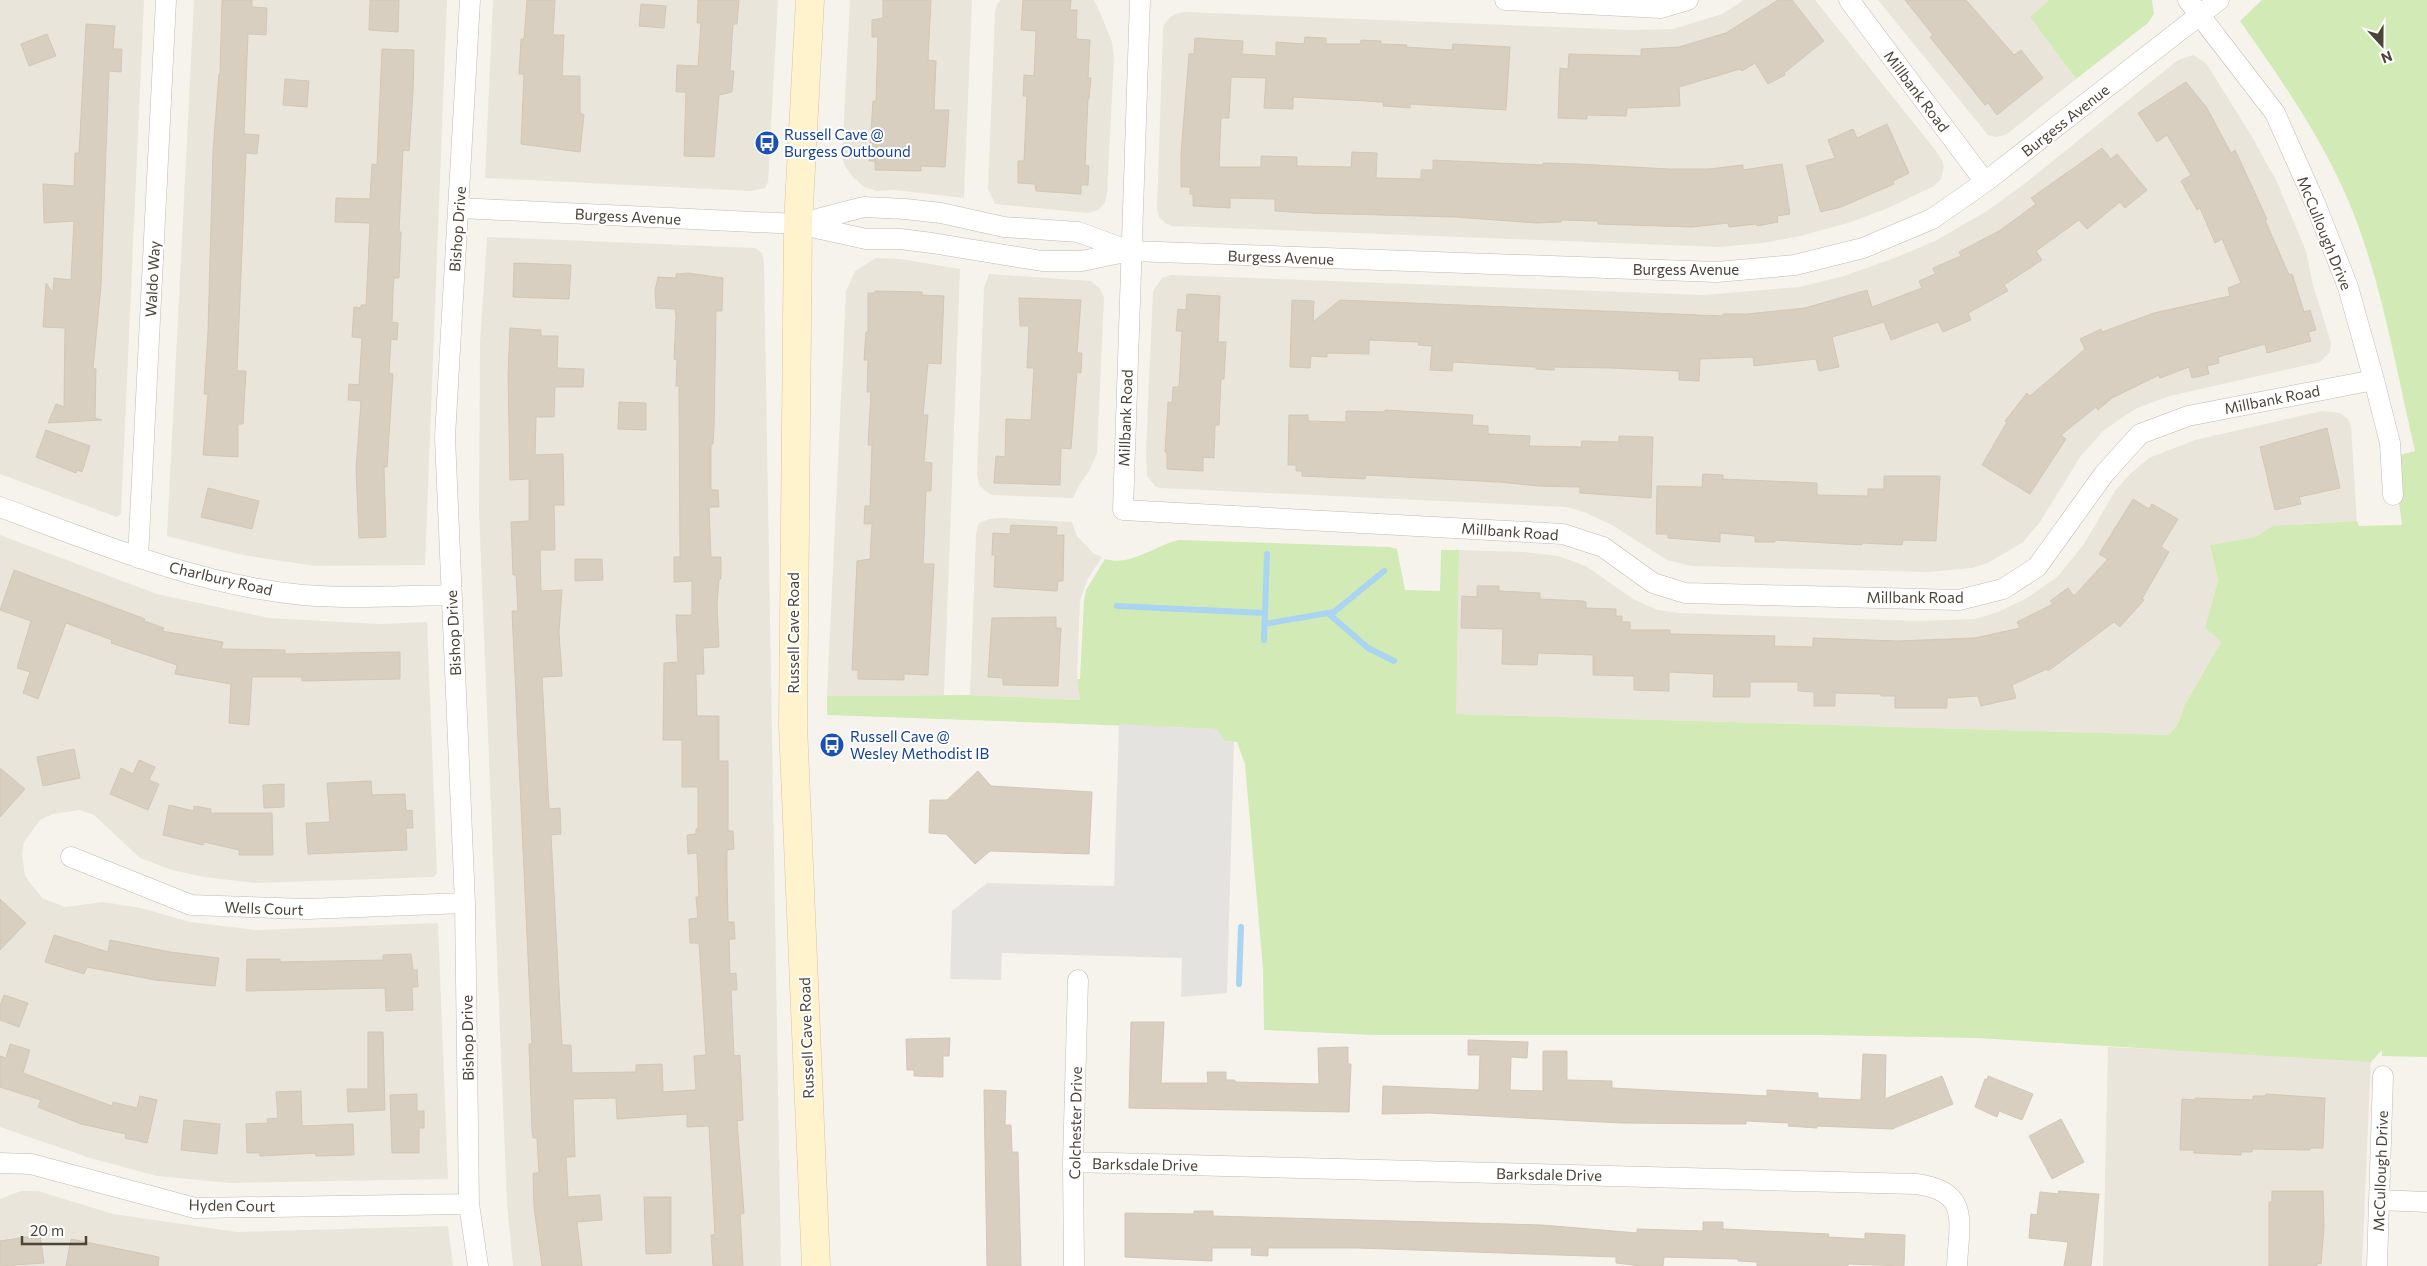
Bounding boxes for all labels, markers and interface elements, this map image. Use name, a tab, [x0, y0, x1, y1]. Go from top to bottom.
north arrow	[2357, 20, 2407, 70]
street label: Millbank Road	[1881, 47, 1953, 135]
text: N	[2379, 48, 2395, 67]
street label: Burgess Avenue	[2018, 80, 2113, 160]
place label: Russell Cave @ Burgess Outbound	[784, 125, 911, 160]
bus stop icon: Russell Cave @ Burgess Outbound	[754, 130, 780, 156]
street label: McCullough Drive	[2294, 173, 2356, 293]
street label: Bishop Drive	[445, 185, 469, 272]
street label: Burgess Avenue	[574, 204, 682, 228]
street label: Waldo Way	[141, 240, 163, 318]
street label: Burgess Avenue	[1227, 246, 1335, 268]
street label: Burgess Avenue	[1633, 260, 1739, 278]
street label: Millbank Road	[1114, 369, 1136, 467]
street label: Millbank Road	[2223, 381, 2321, 417]
street label: Millbank Road	[1461, 519, 1559, 543]
street label: Charlbury Road	[168, 557, 274, 599]
street label: Russell Cave Road	[784, 572, 802, 694]
street label: Millbank Road	[1866, 588, 1964, 606]
street label: Bishop Drive	[442, 590, 464, 676]
place label: Russell Cave @ Wesley Methodist IB	[850, 727, 990, 762]
bus stop icon: Russell Cave @ Wesley Methodist IB	[819, 732, 845, 758]
street label: Wells Court	[224, 898, 304, 918]
street label: Russell Cave Road	[795, 977, 817, 1099]
street label: Bishop Drive	[457, 995, 477, 1081]
street label: Colchester Drive	[1065, 1066, 1085, 1180]
street label: McCullough Drive	[2369, 1110, 2391, 1232]
street label: Barksdale Drive	[1092, 1154, 1198, 1174]
street label: Barksdale Drive	[1496, 1164, 1602, 1184]
street label: Hyden Court	[189, 1195, 275, 1215]
scale bar	[22, 1214, 86, 1246]
text: 20 m	[30, 1221, 64, 1239]

